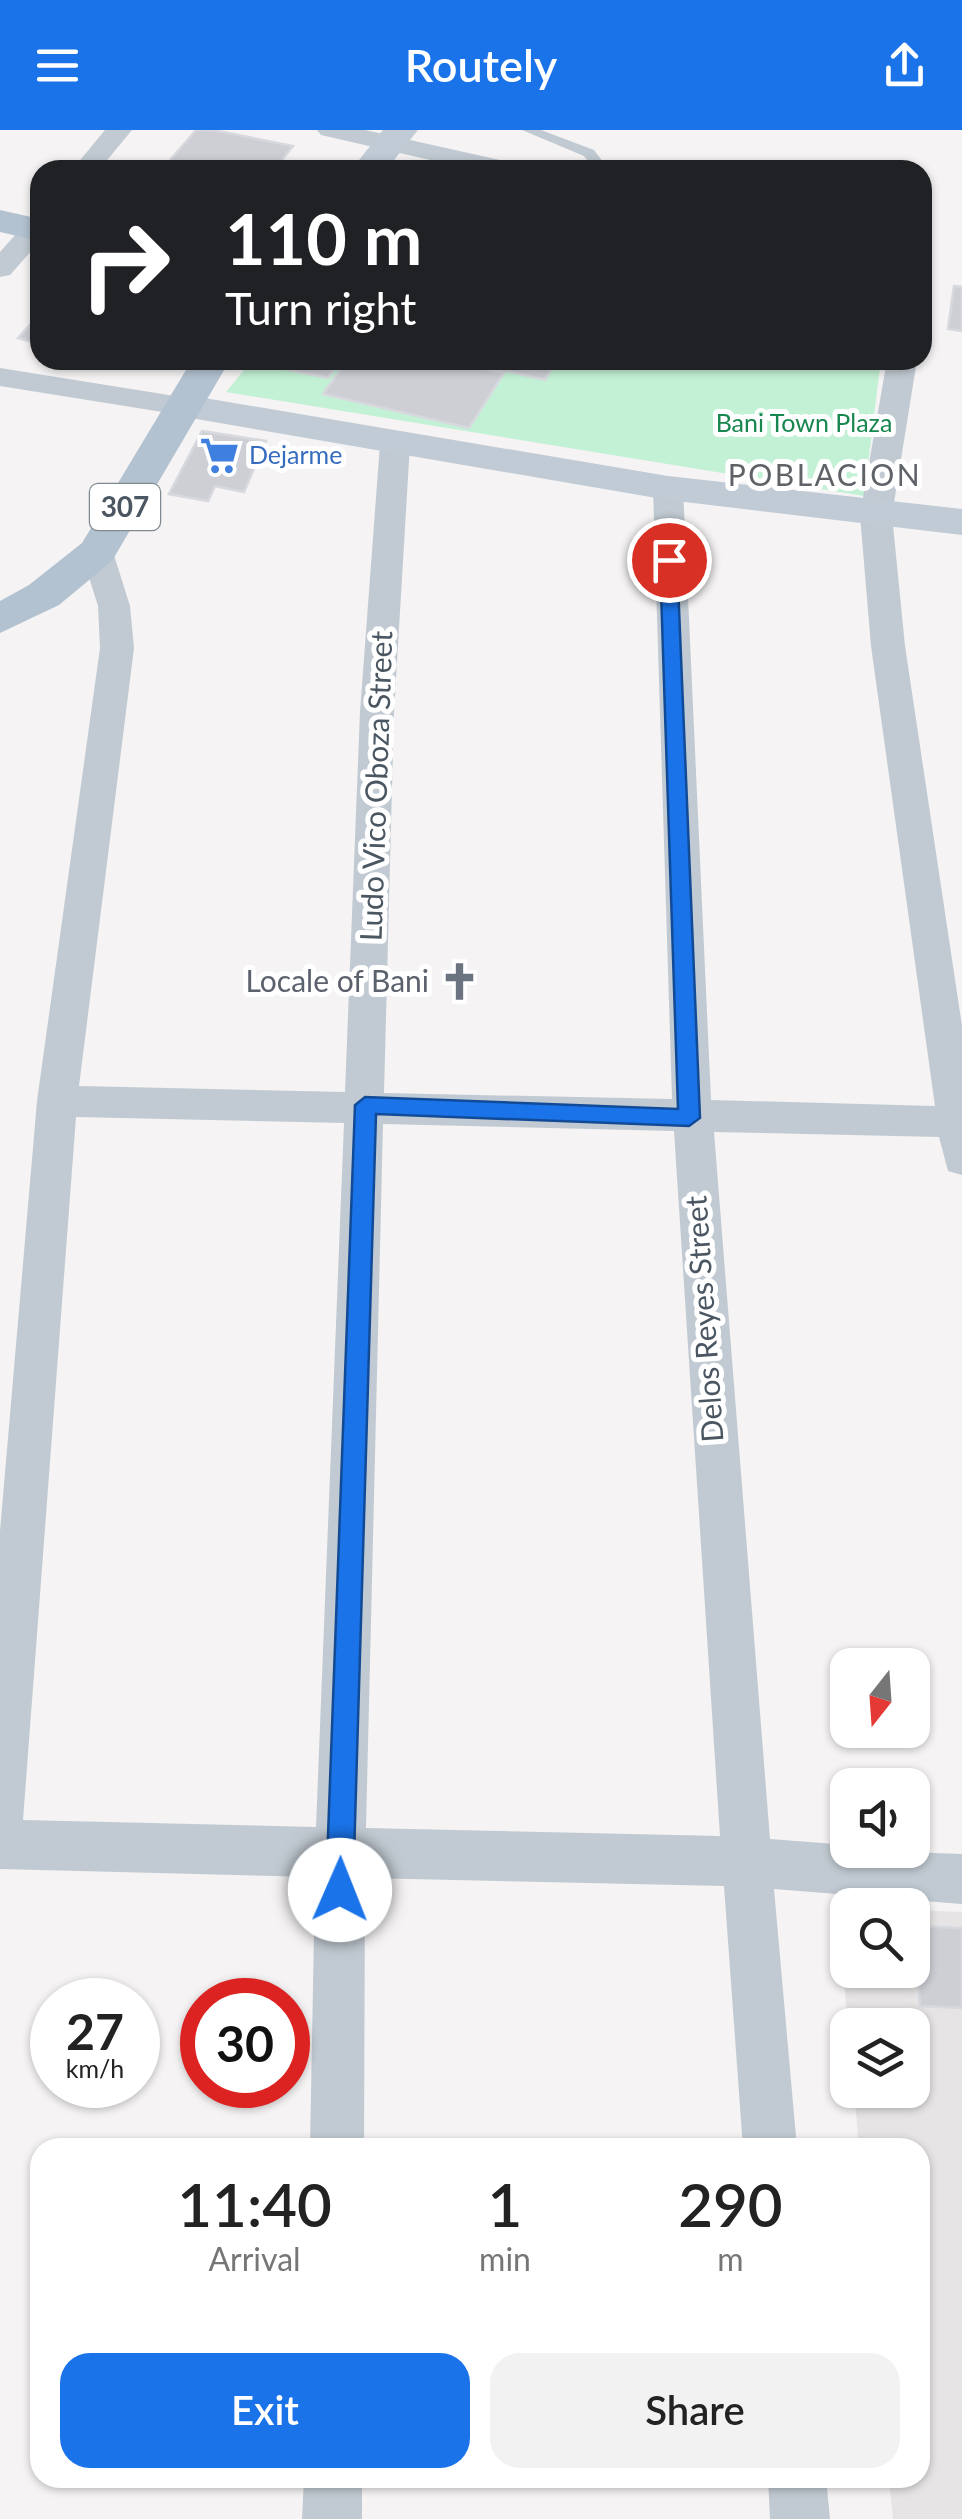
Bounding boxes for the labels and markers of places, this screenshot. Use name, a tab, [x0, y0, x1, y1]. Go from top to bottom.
supermarket icon: Dejarme	[198, 434, 240, 476]
place label: Dejarme	[249, 439, 342, 469]
pin	[627, 518, 712, 603]
church icon: Locale of Bani	[438, 961, 480, 1003]
place label: Locale of Bani	[246, 962, 429, 998]

